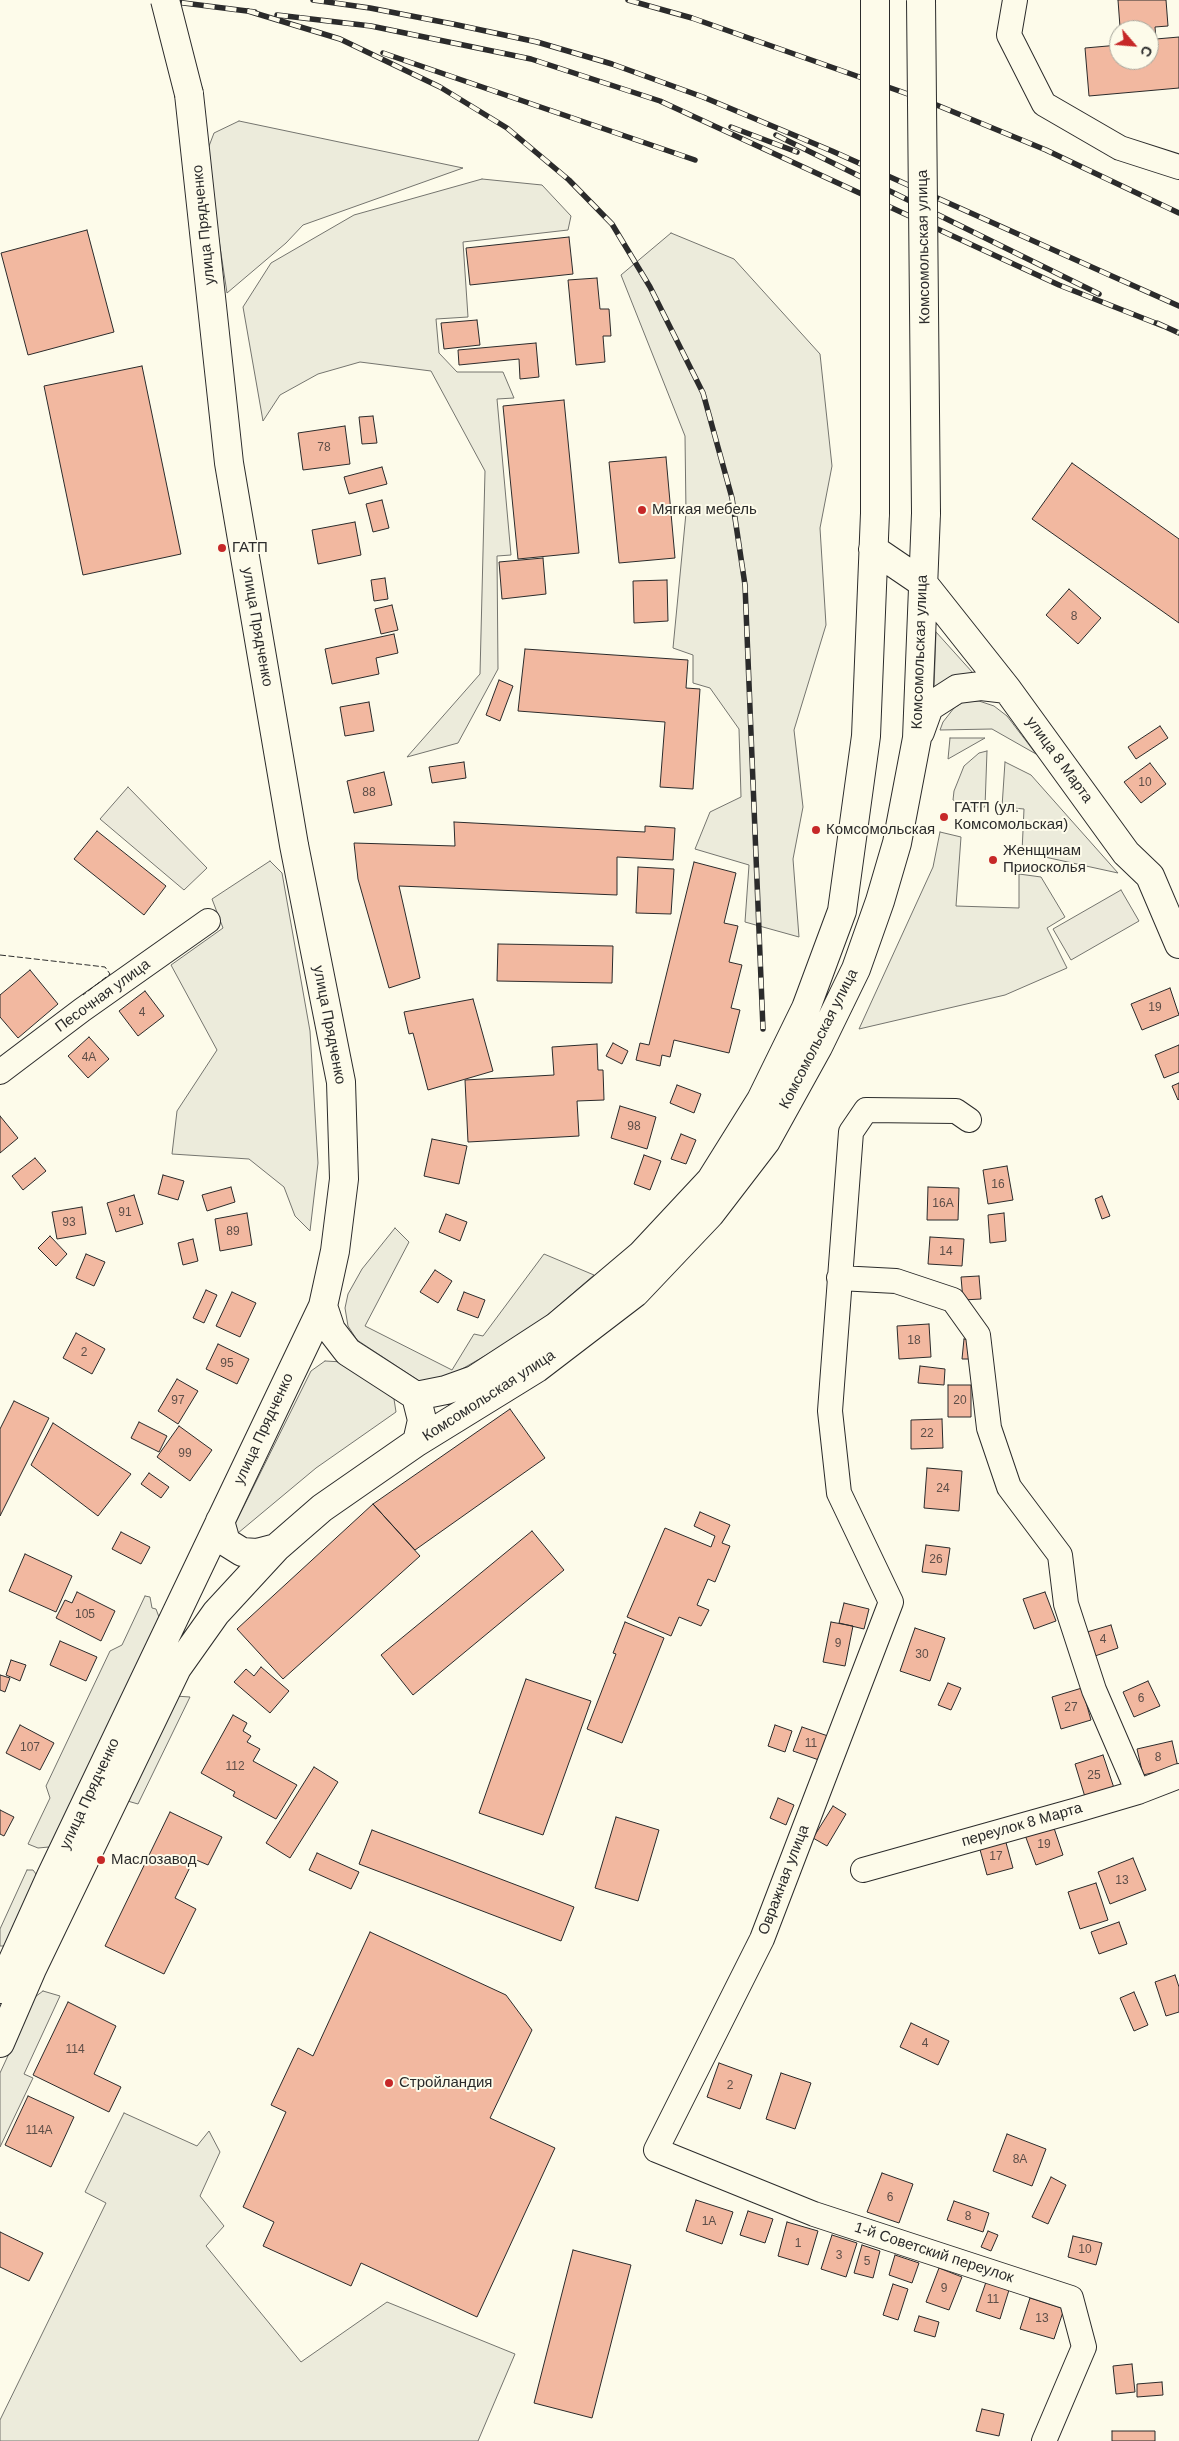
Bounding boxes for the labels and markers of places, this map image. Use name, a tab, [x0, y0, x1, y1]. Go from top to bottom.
place label: Мягкая мебель	[652, 501, 757, 519]
marker: Мягкая мебель	[636, 504, 648, 516]
place label: ГАТП	[232, 539, 268, 557]
marker: ГАТП	[216, 542, 228, 554]
place label: ГАТП (ул. Комсомольская)	[954, 799, 1068, 834]
marker: ГАТП (ул. Комсомольская)	[938, 811, 950, 823]
place label: Комсомольская	[826, 821, 935, 839]
marker: Комсомольская	[810, 824, 822, 836]
place label: Женщинам Приосколья	[1003, 842, 1086, 877]
marker: Женщинам Приосколья	[987, 854, 999, 866]
place label: Маслозавод	[111, 1851, 196, 1869]
marker: Маслозавод	[95, 1854, 107, 1866]
place label: Стройландия	[399, 2074, 492, 2092]
marker: Стройландия	[383, 2077, 395, 2089]

